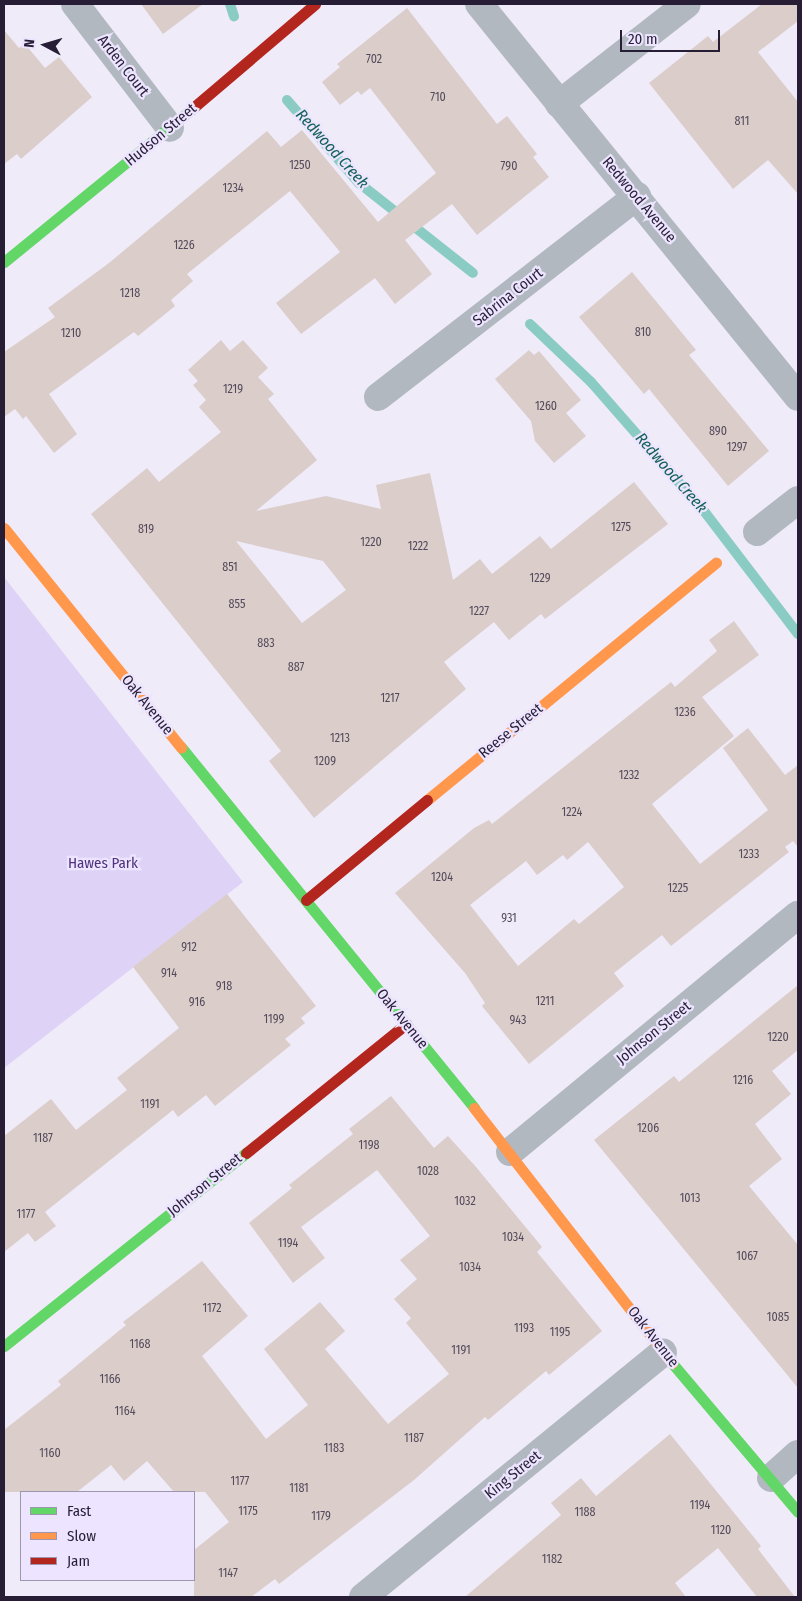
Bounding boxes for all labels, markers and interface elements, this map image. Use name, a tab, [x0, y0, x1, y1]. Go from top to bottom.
north arrow	[20, 20, 70, 70]
scale bar	[622, 20, 722, 52]
text: 20 m	[628, 30, 658, 48]
street label: Arden Court	[94, 32, 152, 100]
text: N	[21, 38, 38, 48]
house number: 702	[366, 53, 382, 67]
house number: 710	[430, 91, 446, 105]
street label: Hudson Street	[122, 100, 200, 170]
water label: Redwood Creek	[291, 106, 373, 192]
house number: 811	[735, 115, 749, 129]
street label: Redwood Avenue	[598, 154, 680, 246]
house number: 1250	[289, 159, 311, 173]
house number: 790	[501, 160, 517, 174]
house number: 1234	[222, 182, 244, 196]
house number: 1226	[173, 239, 195, 253]
street label: Sabrina Court	[469, 264, 547, 330]
house number: 1218	[120, 287, 140, 301]
house number: 810	[635, 326, 651, 340]
house number: 1210	[61, 327, 81, 341]
house number: 1219	[223, 383, 243, 397]
house number: 1260	[535, 400, 557, 414]
house number: 890	[709, 425, 727, 439]
water label: Redwood Creek	[631, 429, 711, 517]
house number: 1297	[727, 441, 747, 455]
house number: 1275	[611, 521, 631, 535]
house number: 819	[138, 523, 154, 537]
house number: 1220	[360, 536, 382, 550]
house number: 1222	[408, 540, 428, 554]
house number: 851	[222, 561, 238, 575]
house number: 1229	[529, 572, 551, 586]
house number: 855	[229, 598, 245, 612]
house number: 1227	[469, 605, 489, 619]
house number: 883	[257, 637, 275, 651]
house number: 887	[288, 661, 304, 675]
street label: Oak Avenue	[117, 671, 177, 739]
house number: 1217	[380, 692, 400, 706]
street label: Reese Street	[475, 700, 547, 762]
house number: 1236	[674, 706, 696, 720]
house number: 1213	[330, 732, 350, 746]
house number: 1209	[314, 755, 336, 769]
house number: 1232	[619, 769, 639, 783]
house number: 1224	[562, 806, 582, 820]
house number: 1233	[739, 848, 759, 862]
park label: Hawes Park	[68, 855, 138, 873]
house number: 1204	[431, 871, 453, 885]
house number: 1225	[668, 882, 688, 896]
house number: 931	[501, 912, 517, 926]
house number: 912	[181, 941, 197, 955]
house number: 914	[161, 967, 177, 981]
house number: 918	[216, 980, 232, 994]
street label: Oak Avenue	[372, 985, 432, 1053]
house number: 1211	[536, 995, 554, 1009]
house number: 916	[189, 996, 205, 1010]
street label: Johnson Street	[613, 998, 695, 1068]
house number: 1199	[264, 1013, 284, 1027]
house number: 943	[510, 1014, 526, 1028]
house number: 1220	[767, 1031, 789, 1045]
house number: 1216	[733, 1074, 753, 1088]
house number: 1191	[140, 1098, 160, 1112]
house number: 1206	[637, 1122, 659, 1136]
house number: 1187	[33, 1132, 53, 1146]
house number: 1198	[358, 1139, 380, 1153]
street label: Johnson Street	[164, 1150, 246, 1220]
house number: 1028	[417, 1165, 439, 1179]
house number: 1013	[680, 1192, 700, 1206]
house number: 1032	[454, 1195, 476, 1209]
house number: 1177	[17, 1208, 35, 1222]
house number: 1034	[502, 1231, 524, 1245]
house number: 1194	[278, 1237, 298, 1251]
house number: 1067	[736, 1250, 758, 1264]
house number: 1034	[459, 1261, 481, 1275]
house number: 1172	[202, 1302, 222, 1316]
street label: Oak Avenue	[624, 1303, 682, 1371]
house number: 1085	[767, 1311, 789, 1325]
house number: 1193	[514, 1322, 534, 1336]
house number: 1195	[550, 1326, 570, 1340]
house number: 1168	[129, 1338, 151, 1352]
house number: 1191	[451, 1344, 471, 1358]
house number: 1166	[99, 1373, 121, 1387]
house number: 1164	[115, 1405, 135, 1419]
house number: 1187	[404, 1432, 424, 1446]
house number: 1183	[324, 1442, 344, 1456]
house number: 1160	[39, 1447, 61, 1461]
street label: King Street	[481, 1447, 545, 1503]
house number: 1177	[231, 1475, 249, 1489]
house number: 1181	[289, 1482, 309, 1496]
legend	[20, 1491, 195, 1581]
house number: 1194	[690, 1499, 710, 1513]
text: Fast	[67, 1502, 91, 1520]
house number: 1175	[238, 1505, 258, 1519]
house number: 1188	[574, 1506, 596, 1520]
house number: 1179	[311, 1510, 331, 1524]
house number: 1120	[711, 1524, 731, 1538]
text: Slow	[67, 1527, 96, 1545]
text: Jam	[67, 1552, 90, 1570]
house number: 1182	[542, 1553, 562, 1567]
house number: 1147	[218, 1567, 238, 1581]

